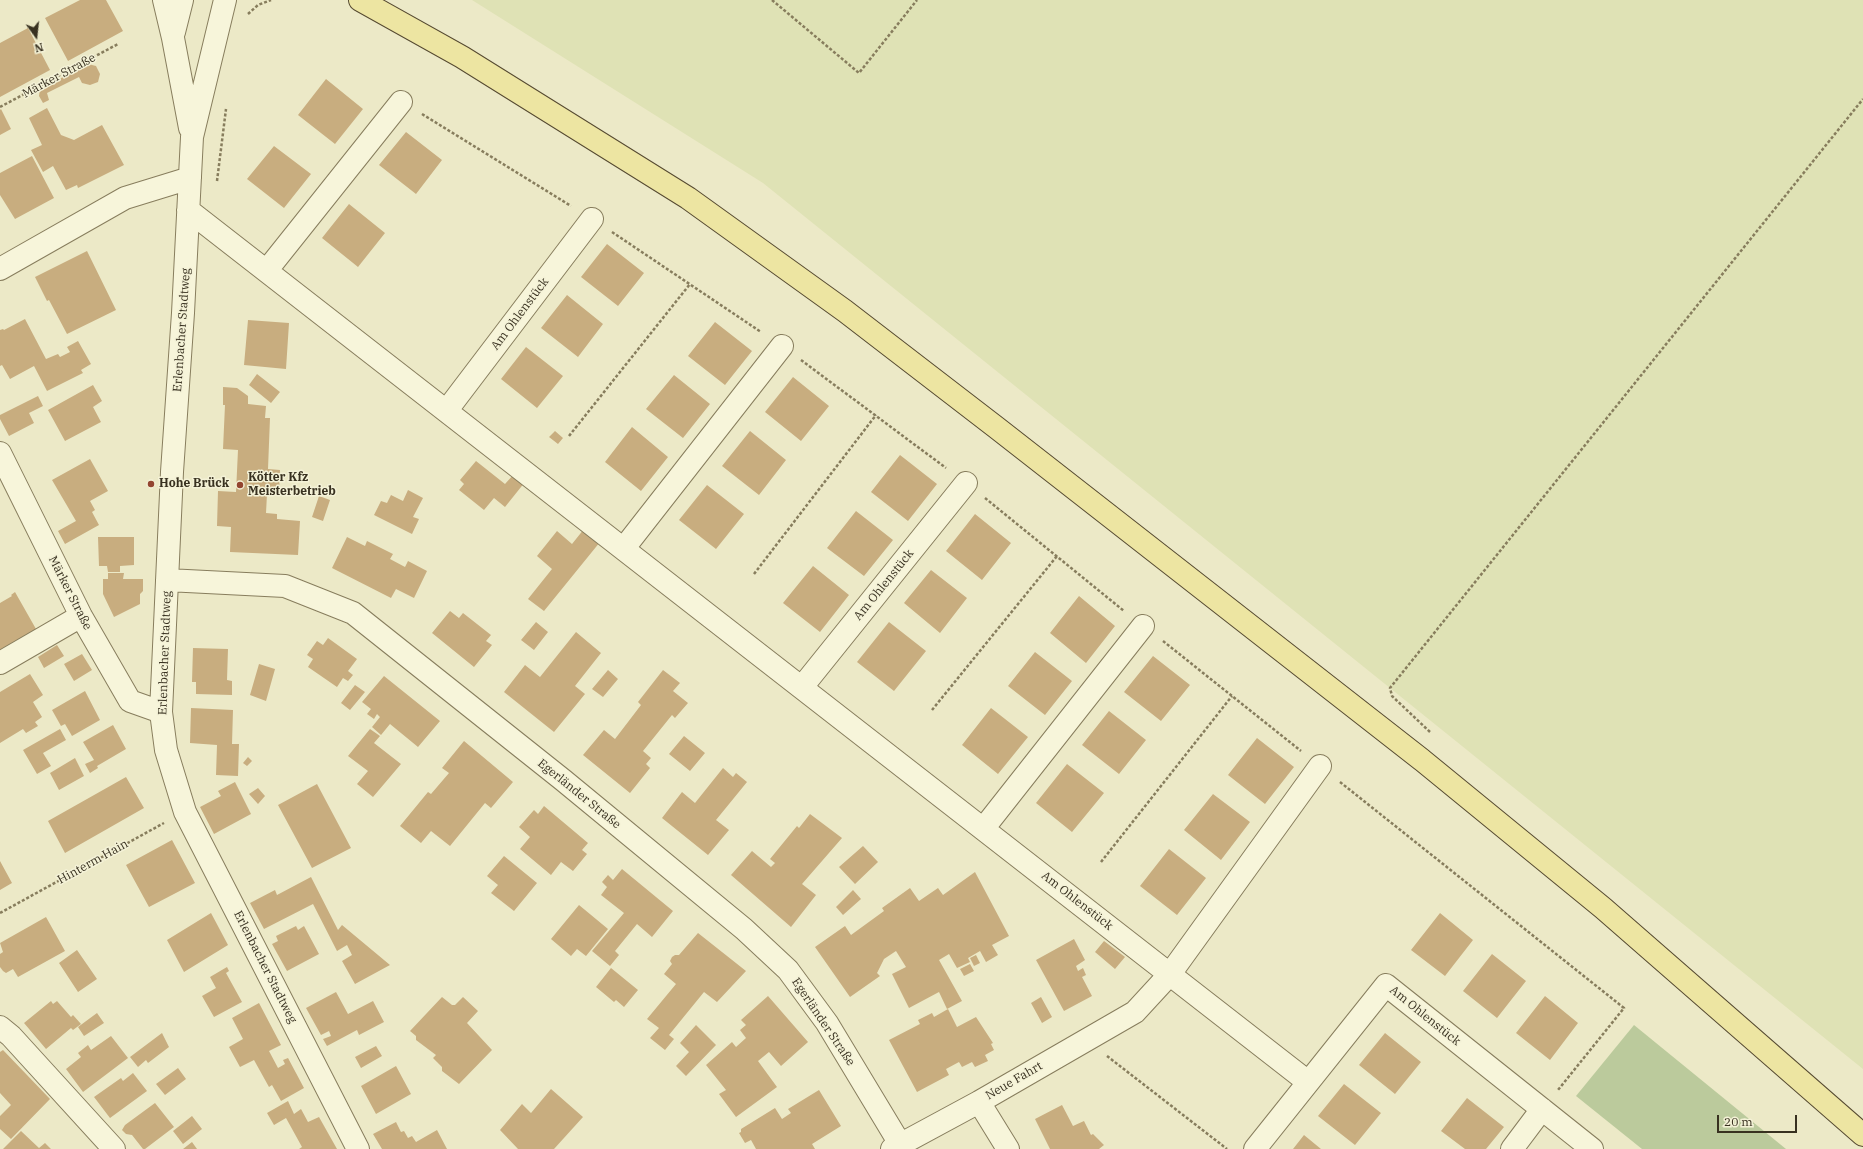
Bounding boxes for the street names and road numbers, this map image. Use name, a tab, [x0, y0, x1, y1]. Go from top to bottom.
street label: Märker Straße	[20, 51, 98, 101]
street label: Erlenbacher Stadtweg	[170, 267, 194, 393]
street label: Am Ohlenstück	[488, 275, 552, 353]
street label: Am Ohlenstück	[851, 547, 917, 623]
street label: Märker Straße	[45, 554, 95, 632]
street label: Erlenbacher Stadtweg	[156, 591, 174, 715]
street label: Egerländer Straße	[535, 756, 623, 832]
street label: Hinterm Hain	[55, 837, 131, 887]
street label: Am Ohlenstück	[1038, 869, 1116, 933]
street label: Erlenbacher Stadtweg	[230, 908, 300, 1026]
street label: Egerländer Straße	[788, 975, 858, 1069]
street label: Am Ohlenstück	[1387, 983, 1463, 1049]
street label: Neue Fahrt	[983, 1059, 1045, 1103]

